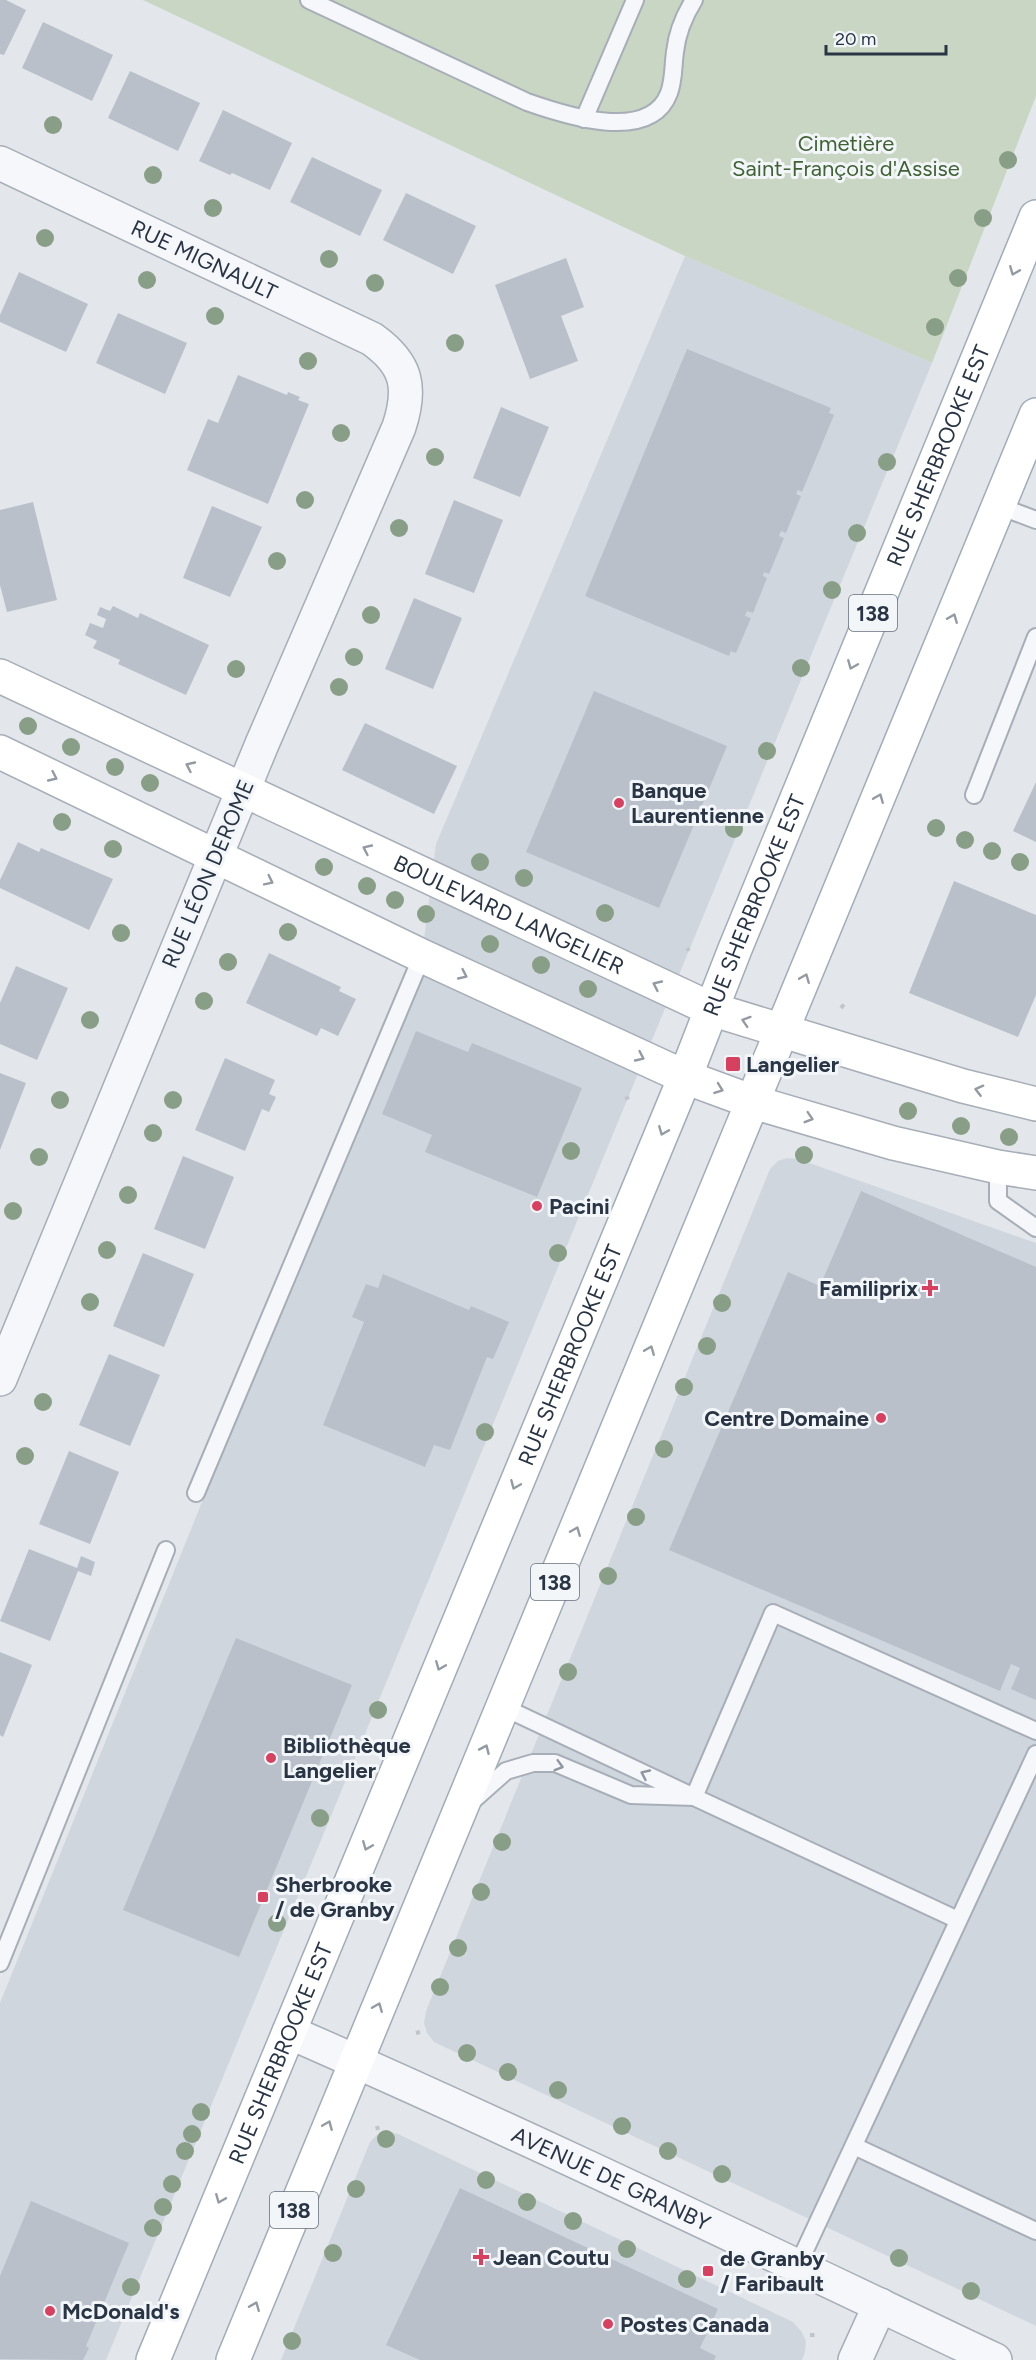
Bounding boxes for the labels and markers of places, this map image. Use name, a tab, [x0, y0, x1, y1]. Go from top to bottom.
place label: Banque Laurentienne	[631, 777, 764, 829]
marker: Banque Laurentienne	[612, 796, 626, 810]
place label: Langelier	[746, 1051, 840, 1078]
marker: Langelier	[724, 1055, 742, 1073]
place label: Pacini	[549, 1193, 610, 1220]
marker: Pacini	[530, 1199, 544, 1213]
place label: Familiprix	[819, 1275, 918, 1302]
marker: Familiprix	[923, 1281, 937, 1295]
place label: Centre Domaine	[704, 1405, 869, 1432]
marker: Centre Domaine	[874, 1411, 888, 1425]
place label: Bibliothèque Langelier	[283, 1732, 411, 1784]
marker: Bibliothèque Langelier	[264, 1751, 278, 1765]
place label: Sherbrooke / de Granby	[275, 1871, 395, 1923]
marker: Sherbrooke / de Granby	[256, 1890, 270, 1904]
place label: Jean Coutu	[493, 2244, 609, 2271]
place label: de Granby / Faribault	[720, 2245, 825, 2297]
marker: Jean Coutu	[474, 2250, 488, 2264]
marker: de Granby / Faribault	[701, 2264, 715, 2278]
place label: McDonald's	[62, 2298, 179, 2325]
marker: McDonald's	[43, 2304, 57, 2318]
place label: Postes Canada	[620, 2311, 769, 2338]
marker: Postes Canada	[601, 2317, 615, 2331]

